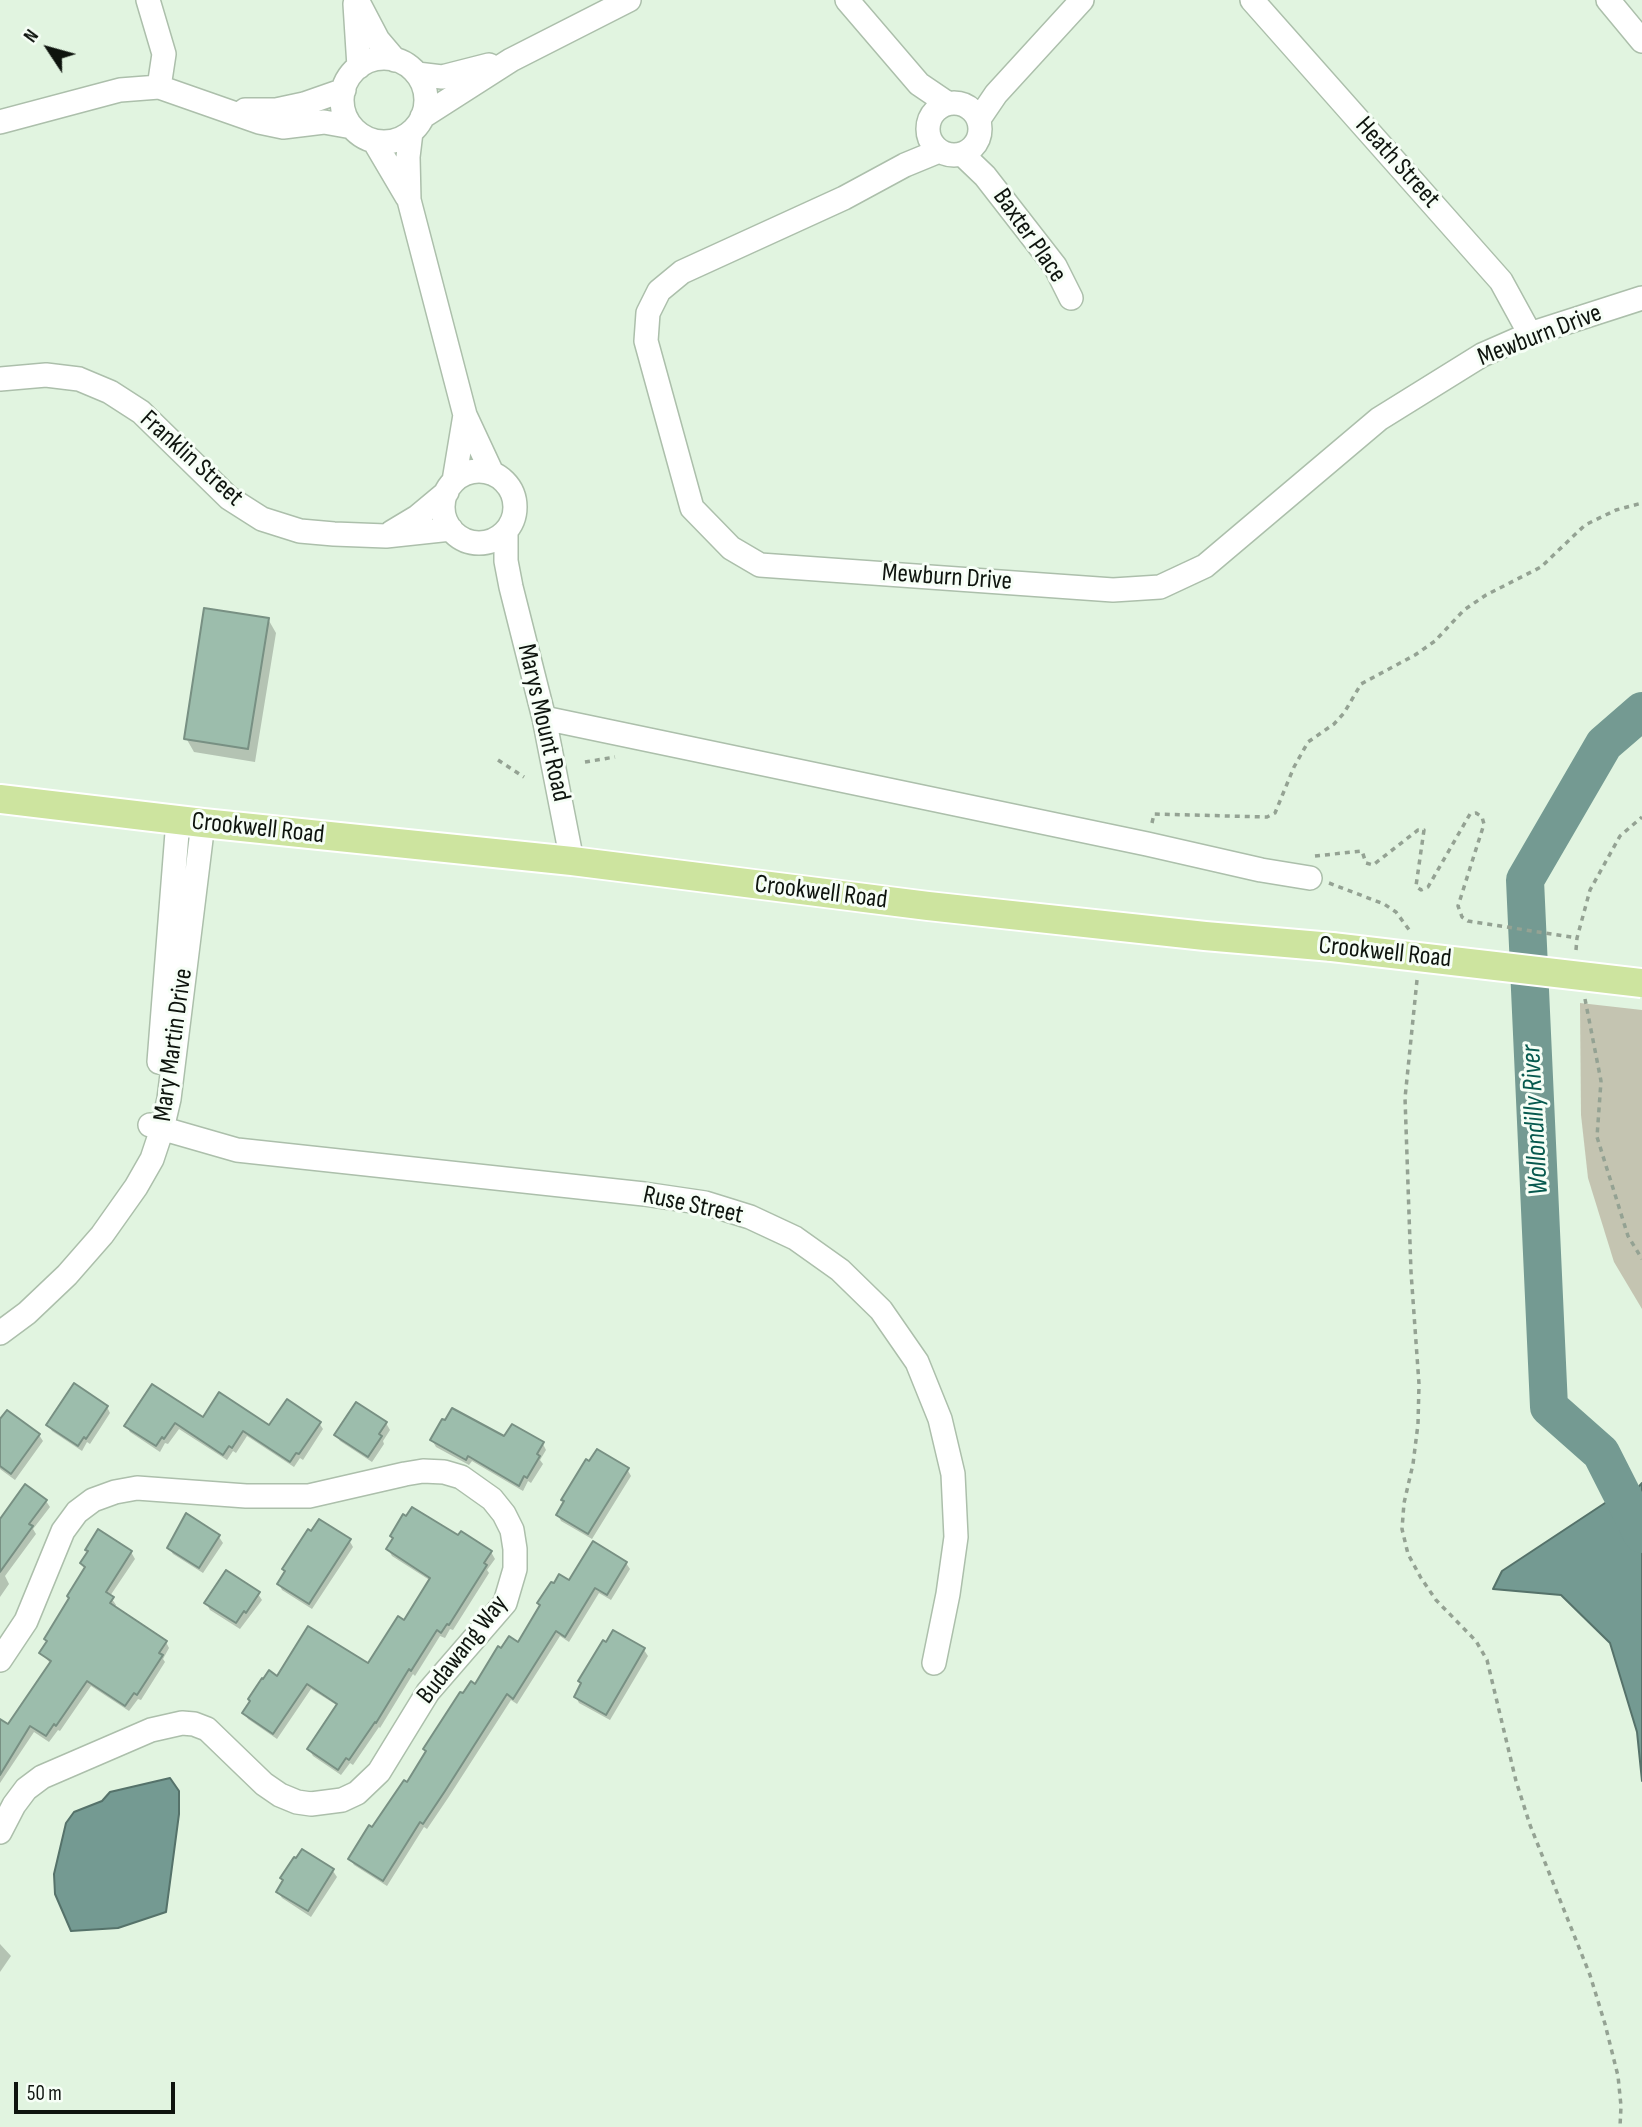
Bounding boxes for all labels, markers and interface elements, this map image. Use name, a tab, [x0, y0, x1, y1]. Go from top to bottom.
north arrow	[14, 14, 84, 84]
text: N	[19, 25, 44, 47]
street label: Heath Street	[1348, 111, 1446, 215]
street label: Baxter Place	[985, 183, 1073, 289]
street label: Mewburn Drive	[1474, 298, 1606, 374]
street label: Franklin Street	[133, 404, 249, 514]
street label: Mewburn Drive	[881, 558, 1013, 598]
street label: Marys Mount Road	[510, 641, 576, 805]
street label: Crookwell Road	[190, 807, 326, 851]
street label: Crookwell Road	[753, 869, 889, 917]
street label: Crookwell Road	[1317, 931, 1453, 975]
street label: Mary Martin Drive	[148, 967, 200, 1123]
water label: Wollondilly River	[1515, 1044, 1557, 1196]
street label: Ruse Street	[640, 1180, 746, 1232]
street label: Budawang Way	[411, 1590, 515, 1710]
scale bar	[18, 2068, 178, 2112]
text: 50 m	[27, 2081, 62, 2106]

